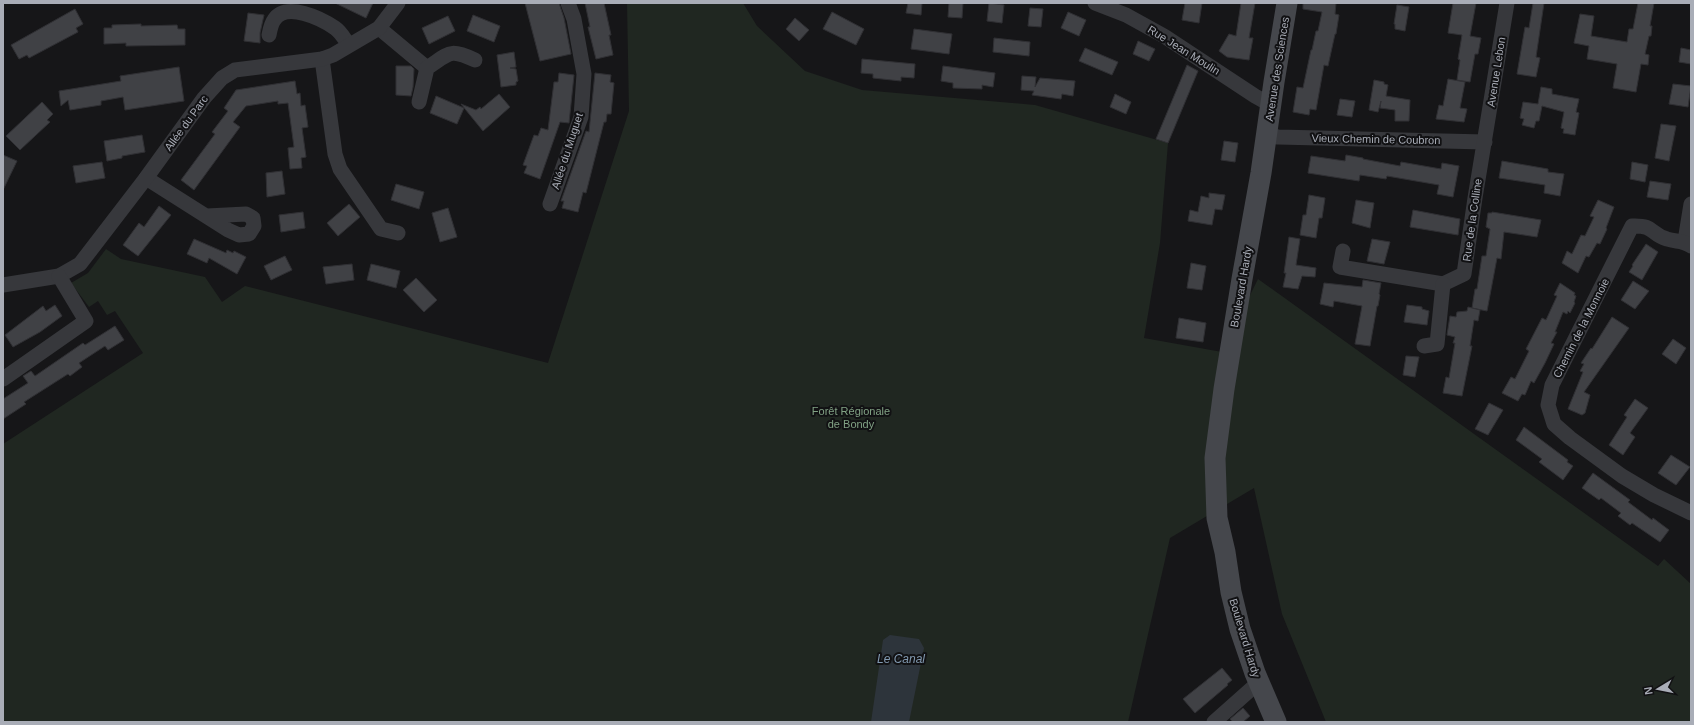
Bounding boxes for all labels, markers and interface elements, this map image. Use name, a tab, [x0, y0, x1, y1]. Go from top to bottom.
street label: Avenue des Sciences	[1263, 15, 1291, 122]
street label: Rue Jean Moulin	[1146, 23, 1222, 77]
street label: Avenue Lebon	[1485, 36, 1507, 108]
street label: Allée du Parc	[162, 93, 210, 153]
street label: Allée du Muguet	[549, 111, 585, 191]
street label: Vieux Chemin de Coubron	[1311, 132, 1441, 146]
street label: Rue de la Colline	[1460, 178, 1484, 262]
street label: Boulevard Hardy	[1228, 245, 1254, 328]
street label: Chemin de la Monnoie	[1551, 276, 1611, 380]
park label: Forêt Régionale de Bondy	[812, 405, 890, 430]
street label: Boulevard Hardy	[1227, 597, 1263, 679]
water label: Le Canal	[877, 652, 925, 666]
north arrow	[1638, 669, 1678, 709]
text: N	[1642, 686, 1655, 696]

